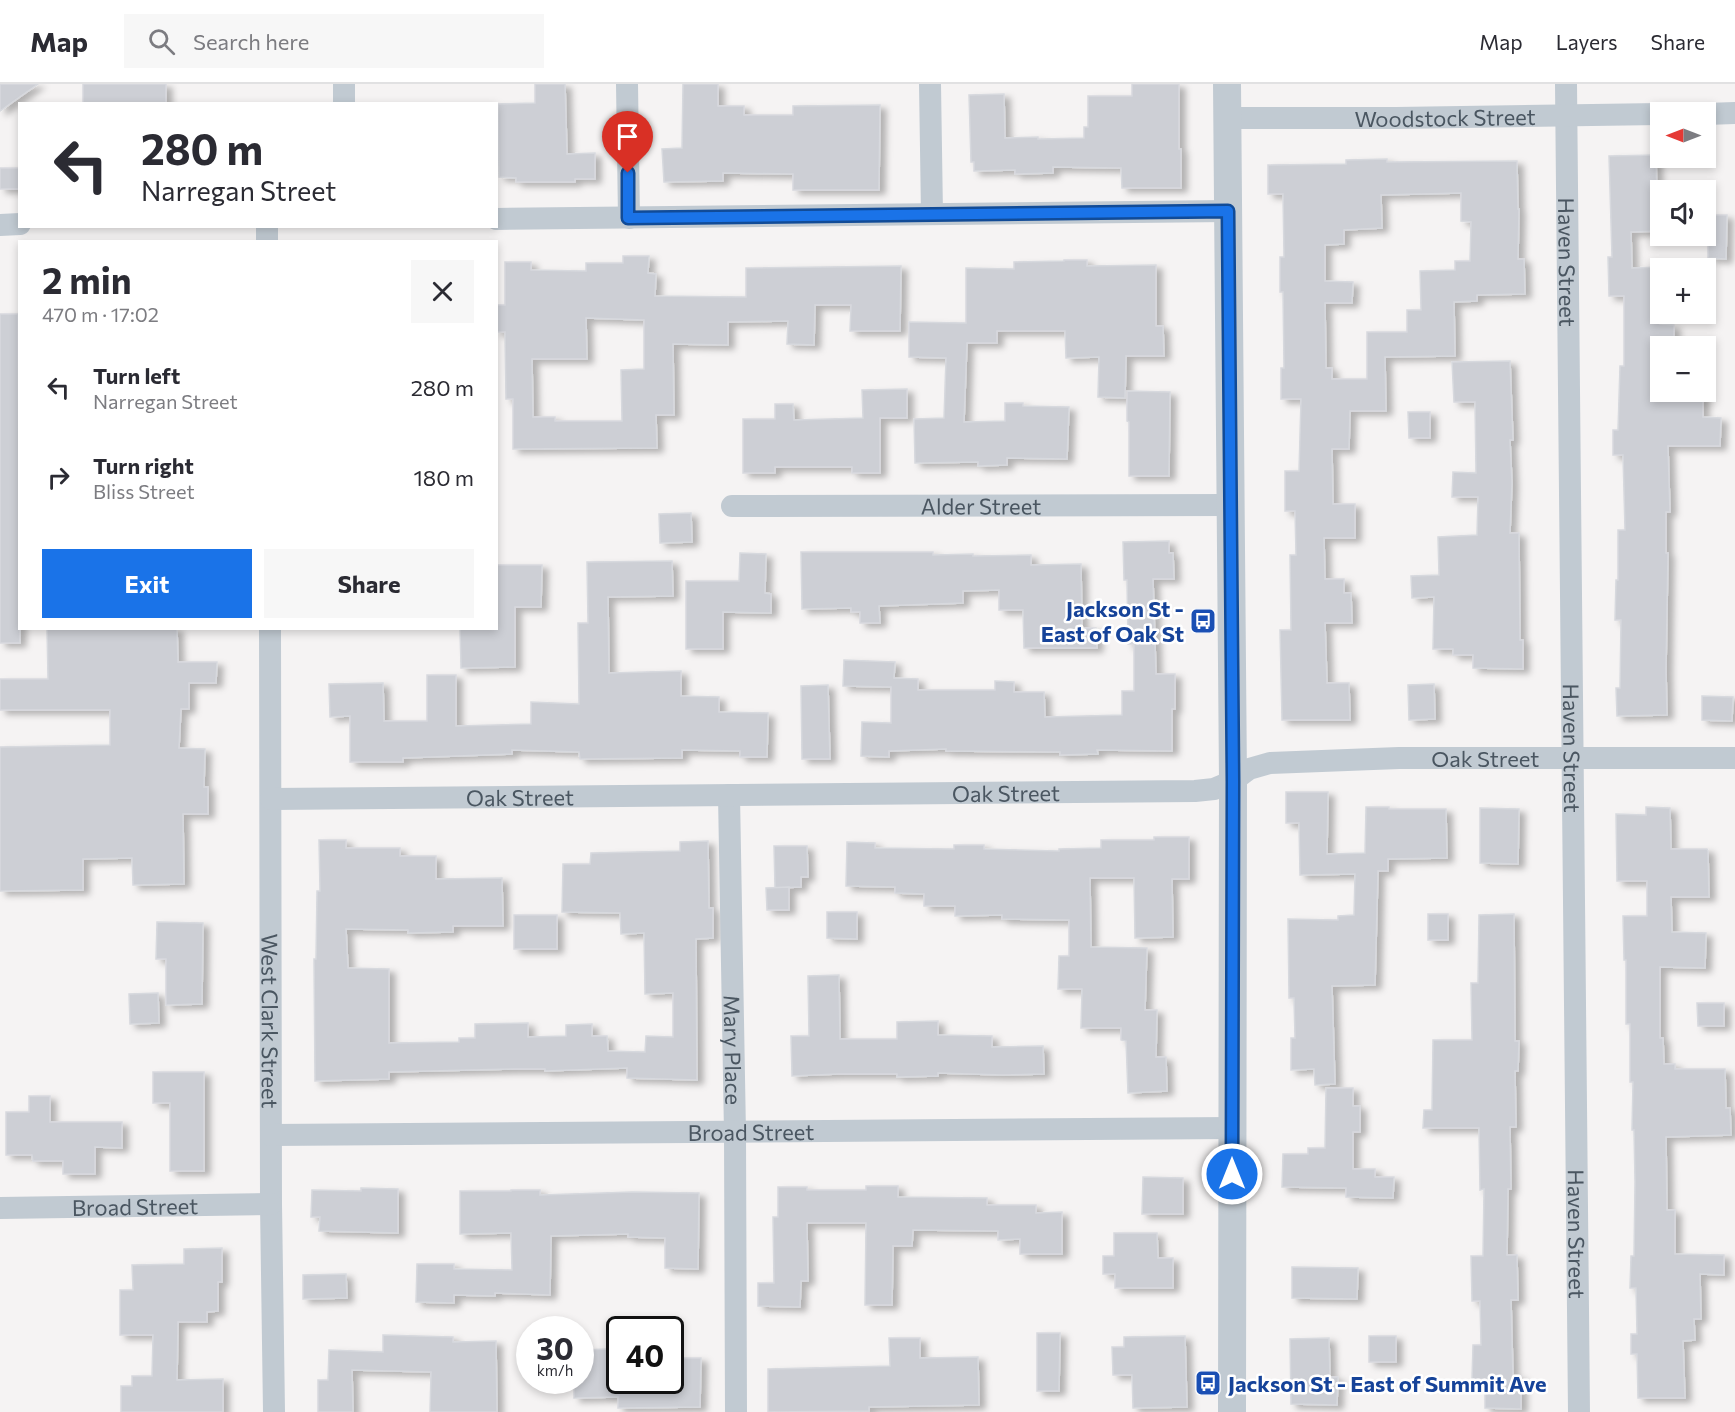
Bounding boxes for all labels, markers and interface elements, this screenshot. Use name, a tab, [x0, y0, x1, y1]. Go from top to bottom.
search box	[124, 14, 544, 68]
text: Map	[30, 24, 88, 58]
icon: search	[145, 25, 178, 58]
text: Search here	[193, 28, 309, 55]
text: Map	[1479, 29, 1523, 54]
text: Layers	[1556, 29, 1618, 54]
text: Share	[1651, 29, 1705, 54]
street label: Woodstock Street	[1354, 102, 1536, 132]
north arrow	[1650, 102, 1716, 168]
map controls	[1650, 102, 1716, 402]
pin	[602, 111, 653, 173]
icon: arrive	[611, 120, 644, 153]
text: 280 m	[141, 122, 263, 174]
icon: left	[42, 126, 120, 204]
text: Narregan Street	[141, 174, 336, 207]
button: sound	[1650, 180, 1716, 246]
street label: Haven Street	[1554, 197, 1582, 327]
text: 2 min	[42, 257, 132, 301]
button: +	[1650, 258, 1716, 324]
button: close	[411, 260, 474, 323]
text: 470 m · 17:02	[42, 302, 159, 326]
button: −	[1650, 336, 1716, 402]
text: Turn left	[93, 362, 180, 389]
icon: left	[42, 371, 75, 404]
text: 280 m	[411, 374, 474, 401]
text: Narregan Street	[93, 389, 238, 413]
text: Turn right	[93, 452, 194, 479]
icon: right	[42, 461, 75, 494]
text: 180 m	[413, 464, 474, 491]
text: Bliss Street	[93, 479, 195, 503]
street label: Alder Street	[921, 492, 1041, 519]
button: Exit	[42, 549, 252, 618]
button: Share	[264, 549, 474, 618]
place label: Jackson St - East of Oak St	[1041, 595, 1184, 647]
bus stop icon: Jackson St - East of Oak St	[1188, 606, 1218, 636]
street label: Haven Street	[1558, 683, 1587, 813]
street label: Oak Street	[1431, 745, 1539, 772]
street label: Oak Street	[952, 779, 1060, 807]
street label: Oak Street	[466, 783, 574, 811]
street label: West Clark Street	[257, 933, 284, 1109]
street label: Mary Place	[719, 995, 748, 1105]
street label: Broad Street	[688, 1118, 814, 1145]
position arrow	[1200, 1142, 1264, 1206]
street label: Haven Street	[1563, 1169, 1591, 1299]
street label: Broad Street	[72, 1192, 198, 1220]
speed limit sign: 40	[606, 1316, 684, 1394]
text: 30	[536, 1329, 574, 1366]
text: km/h	[537, 1361, 573, 1379]
bus stop icon: Jackson St - East of Summit Ave	[1193, 1368, 1223, 1398]
place label: Jackson St - East of Summit Ave	[1228, 1370, 1546, 1397]

